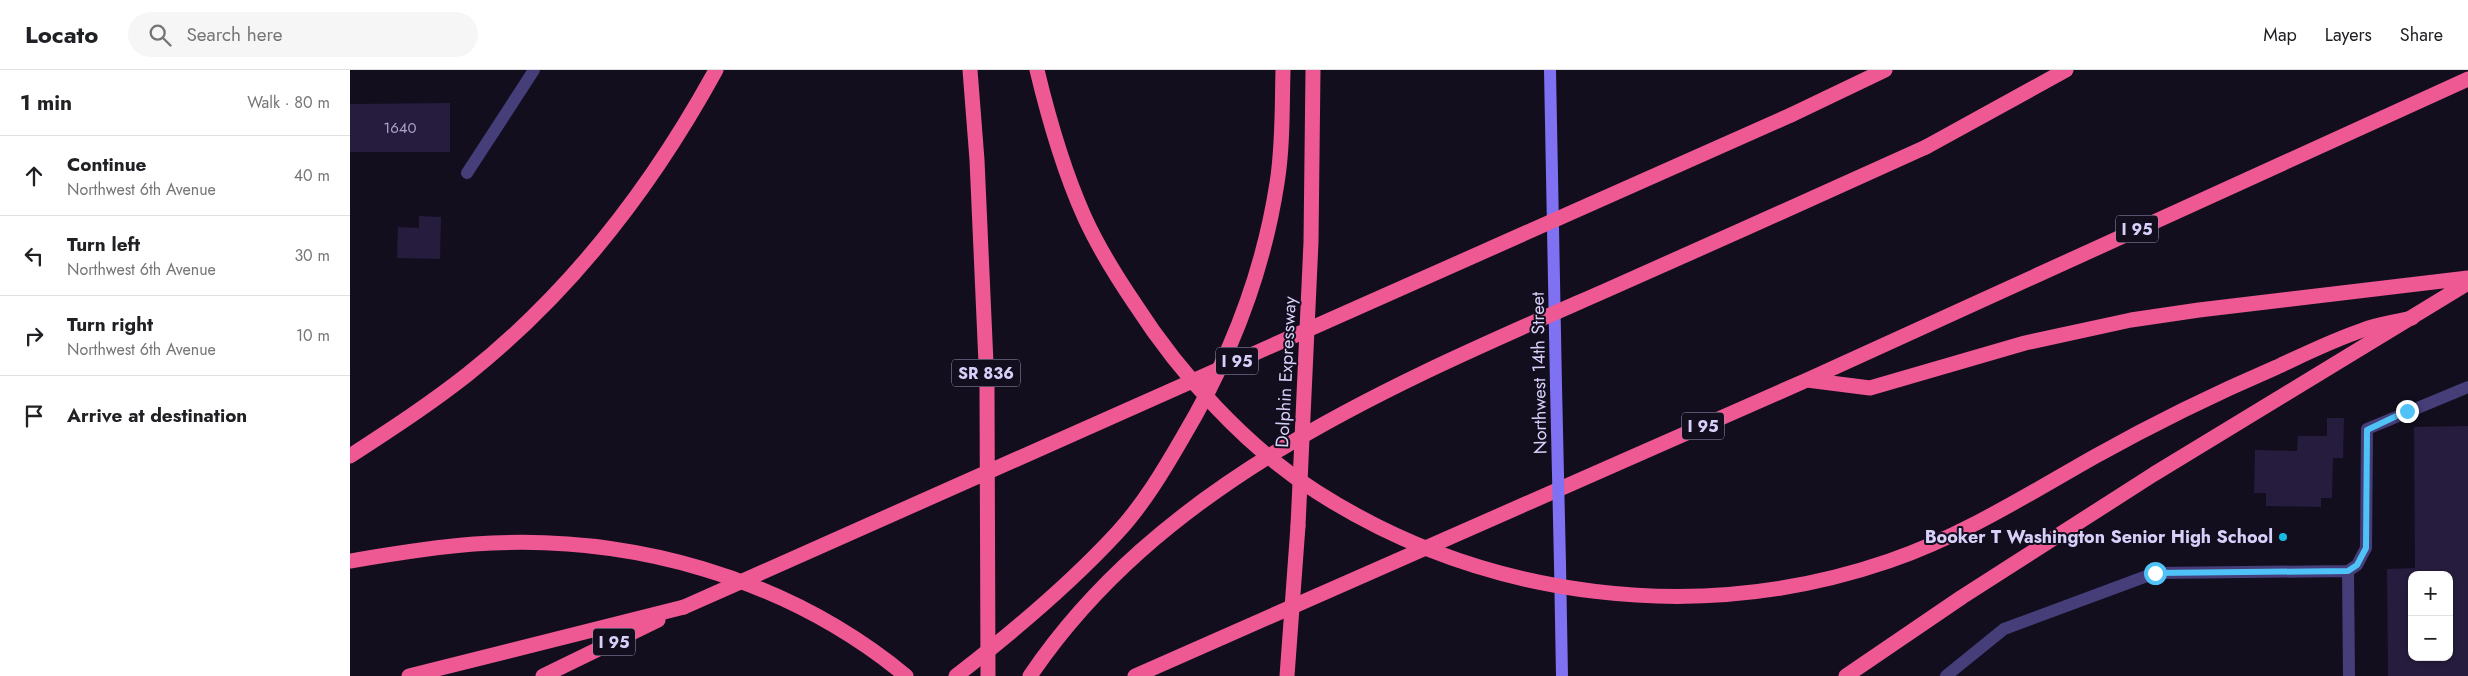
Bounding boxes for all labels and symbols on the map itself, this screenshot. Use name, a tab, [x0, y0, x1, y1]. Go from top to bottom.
house number: 1640	[383, 117, 417, 139]
road number: I 95	[2116, 216, 2158, 242]
street label: Northwest 14th Street	[1525, 291, 1553, 454]
street label: Dolphin Expressway	[1269, 296, 1303, 448]
road number: I 95	[1216, 348, 1258, 374]
road number: SR 836	[952, 360, 1020, 386]
route end	[2396, 400, 2419, 423]
road number: I 95	[1682, 412, 1724, 440]
place label: Booker T Washington Senior High School	[1925, 524, 2273, 550]
marker: Booker T Washington Senior High School	[2277, 531, 2289, 543]
route start	[2144, 562, 2167, 585]
road number: I 95	[593, 628, 635, 656]

